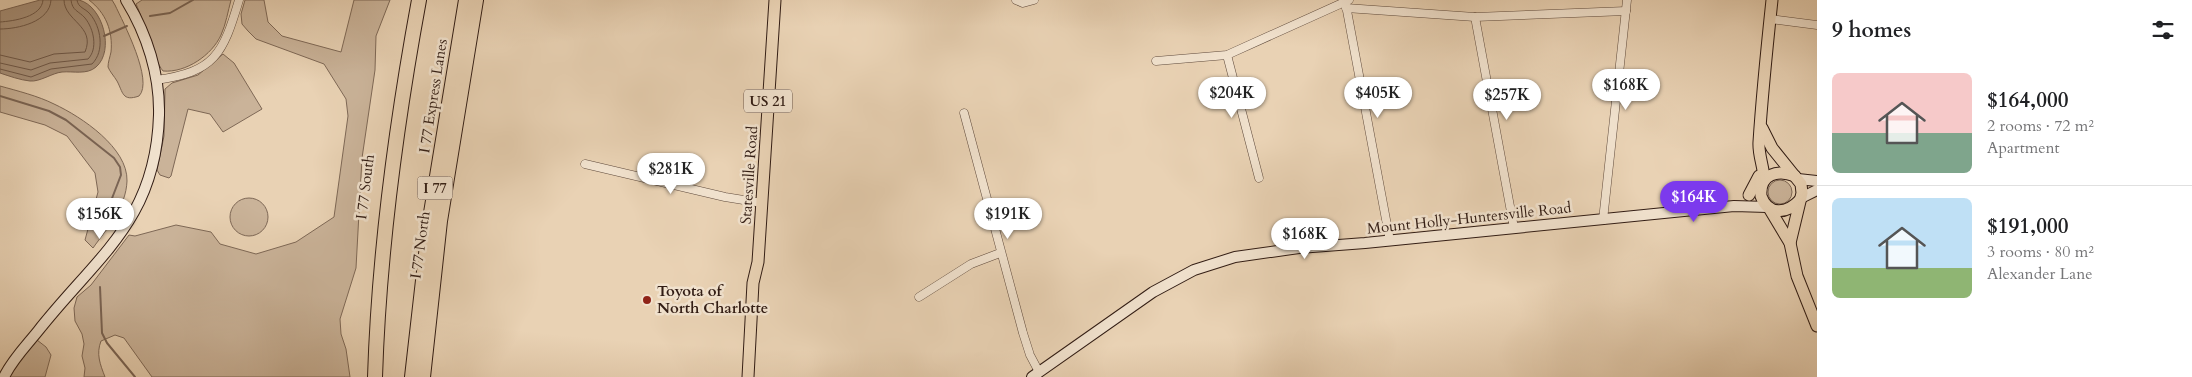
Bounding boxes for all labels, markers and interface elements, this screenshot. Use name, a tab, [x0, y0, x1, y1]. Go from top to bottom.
text: 9 homes	[1832, 16, 1911, 45]
icon: filters	[2149, 16, 2177, 44]
street label: I 77 Express Lanes	[414, 37, 452, 155]
pin: $168K	[1591, 68, 1661, 111]
text: $168K	[1603, 74, 1649, 96]
pin: $204K	[1197, 76, 1267, 119]
pin: $405K	[1343, 76, 1413, 119]
pin: $257K	[1472, 78, 1542, 121]
text: $204K	[1209, 82, 1255, 104]
text: $405K	[1355, 82, 1401, 104]
text: $257K	[1484, 84, 1530, 106]
text: $164,000	[1987, 86, 2068, 115]
road number: US 21	[744, 90, 792, 112]
icon: home	[1872, 93, 1932, 153]
text: 2 rooms · 72 m²	[1987, 115, 2094, 137]
street label: Statesville Road	[736, 125, 762, 225]
text: Apartment	[1987, 137, 2060, 159]
pin: $281K	[636, 152, 706, 195]
street label: I 77 South	[351, 153, 379, 221]
text: $281K	[648, 158, 694, 180]
road number: I 77	[418, 177, 452, 200]
pin: $164K	[1659, 180, 1729, 223]
text: $164K	[1671, 186, 1717, 208]
street label: Mount Holly-Huntersville Road	[1366, 197, 1572, 239]
pin: $156K	[65, 198, 135, 240]
pin: $191K	[973, 198, 1043, 240]
text: $156K	[77, 203, 123, 225]
text: $191K	[985, 203, 1031, 225]
street label: I 77 North	[405, 209, 435, 280]
text: $191,000	[1987, 212, 2068, 241]
pin: $168K	[1270, 218, 1340, 260]
icon: home	[1872, 218, 1932, 278]
text: $168K	[1282, 223, 1328, 245]
text: 3 rooms · 80 m²	[1987, 241, 2094, 263]
text: Alexander Lane	[1987, 263, 2093, 285]
place label: Toyota of North Charlotte	[657, 281, 768, 318]
marker: Toyota of North Charlotte	[641, 294, 653, 306]

